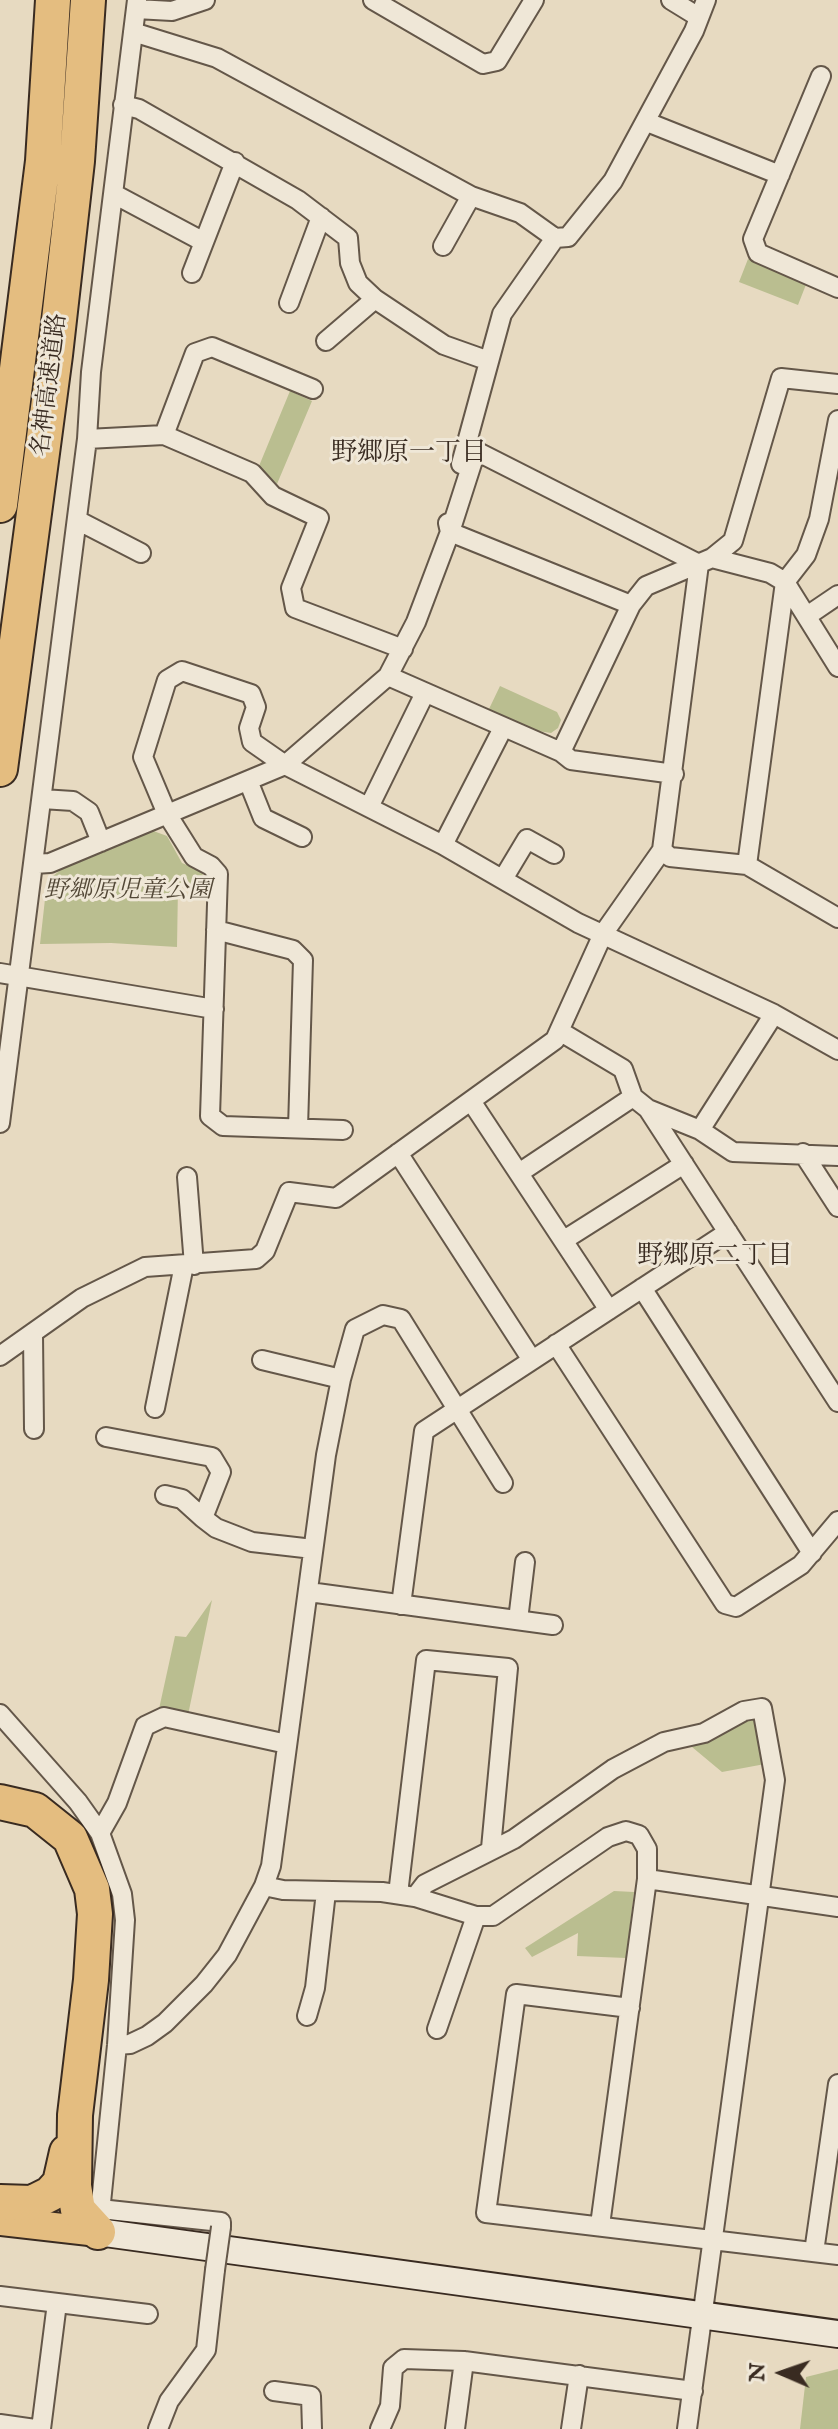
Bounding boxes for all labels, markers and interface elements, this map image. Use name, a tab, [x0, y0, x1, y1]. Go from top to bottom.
street label: 名神高速道路	[28, 312, 74, 458]
district label: 野郷原一丁目	[331, 439, 487, 471]
park label: 野郷原児童公園	[44, 878, 212, 906]
district label: 野郷原二丁目	[637, 1242, 793, 1274]
north arrow	[742, 2333, 822, 2413]
text: N	[744, 2362, 772, 2382]

